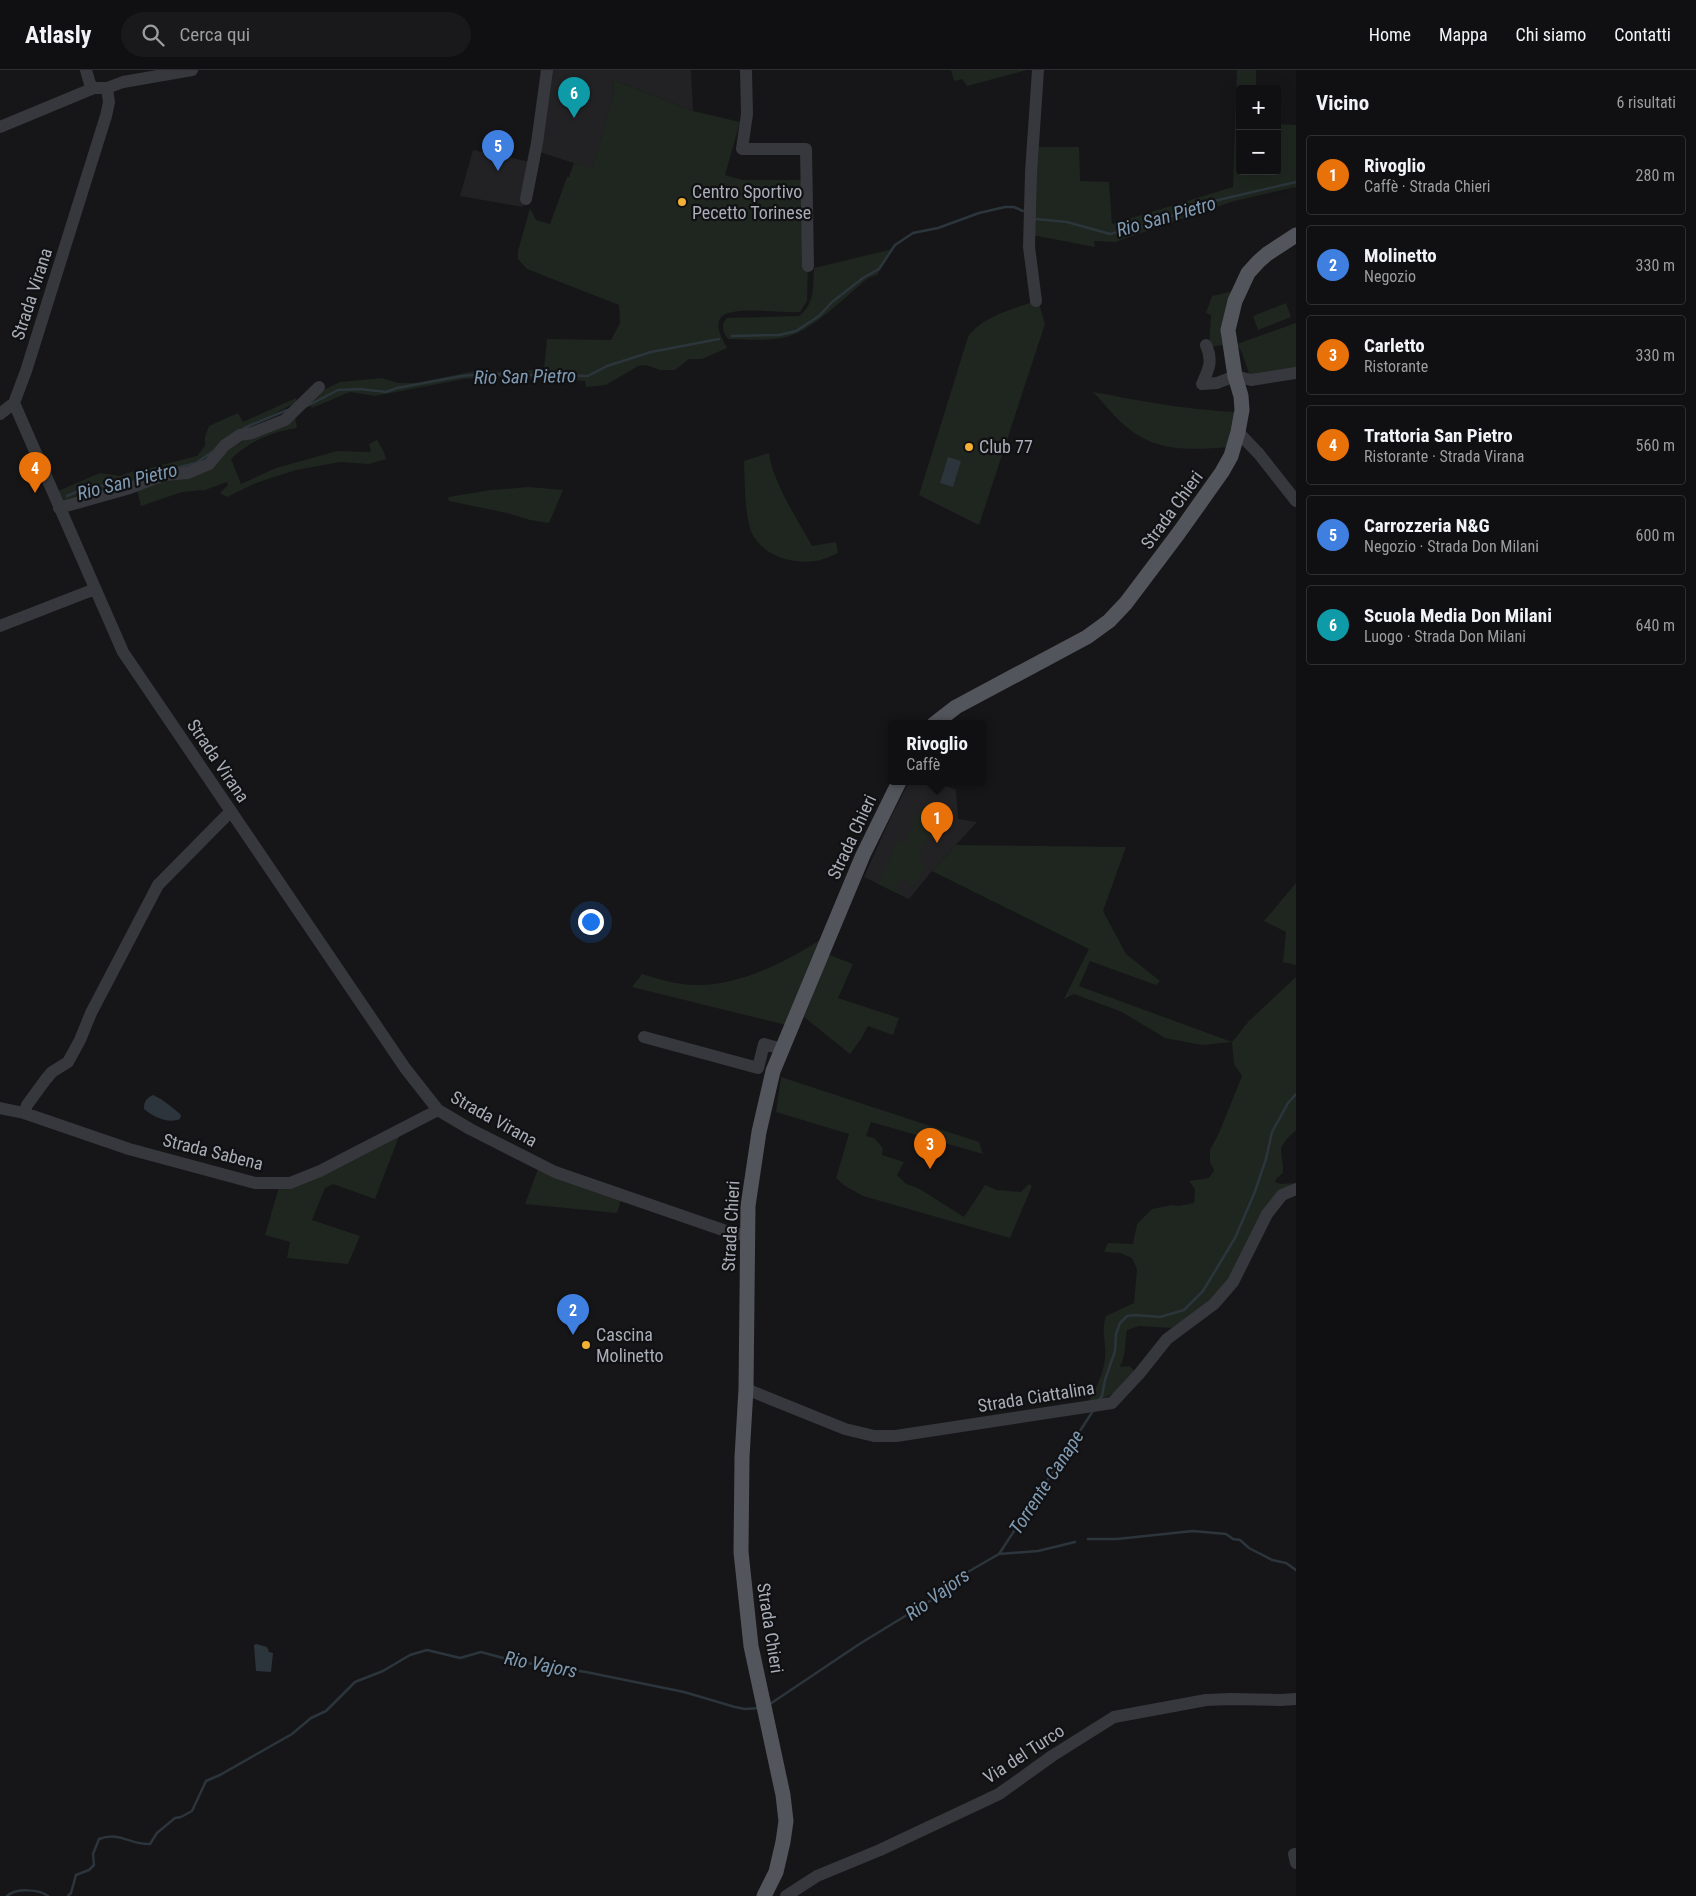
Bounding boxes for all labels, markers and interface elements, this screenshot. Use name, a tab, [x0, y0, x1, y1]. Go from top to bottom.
search box	[121, 12, 471, 57]
text: Atlasly	[25, 21, 91, 49]
icon: search	[139, 21, 167, 49]
text: Cerca qui	[179, 23, 250, 46]
text: Home	[1369, 24, 1411, 45]
text: Mappa	[1439, 24, 1488, 45]
text: Chi siamo	[1516, 24, 1586, 45]
text: Contatti	[1614, 24, 1671, 45]
pin: 6	[558, 77, 590, 118]
map controls	[1236, 85, 1281, 175]
button: +	[1236, 85, 1281, 130]
text: Vicino	[1316, 91, 1369, 115]
text: 6 risultati	[1616, 93, 1676, 112]
pin: 5	[482, 130, 514, 171]
button: −	[1236, 130, 1281, 175]
text: Rivoglio	[1364, 154, 1426, 177]
text: 1	[1329, 166, 1337, 185]
text: 280 m	[1636, 166, 1675, 185]
text: Caffè · Strada Chieri	[1364, 177, 1490, 196]
place label: Centro Sportivo Pecetto Torinese	[692, 181, 811, 223]
water label: Rio San Pietro	[1114, 191, 1219, 242]
marker: Centro Sportivo Pecetto Torinese	[676, 196, 688, 208]
text: Molinetto	[1364, 244, 1437, 267]
street label: Strada Virana	[7, 245, 56, 342]
text: 2	[1329, 256, 1337, 275]
text: 330 m	[1636, 256, 1675, 275]
text: Negozio	[1364, 267, 1416, 286]
text: Carletto	[1364, 334, 1425, 357]
text: 3	[1329, 346, 1337, 365]
text: 330 m	[1636, 346, 1675, 365]
text: Ristorante	[1364, 357, 1428, 376]
water label: Rio San Pietro	[474, 364, 576, 389]
text: Trattoria San Pietro	[1364, 424, 1513, 447]
place label: Club 77	[979, 436, 1033, 457]
text: 4	[1329, 436, 1337, 455]
text: 560 m	[1636, 436, 1675, 455]
marker: Club 77	[963, 441, 975, 453]
text: Ristorante · Strada Virana	[1364, 447, 1524, 466]
pin: 4	[19, 452, 51, 493]
water label: Rio San Pietro	[75, 458, 180, 505]
street label: Strada Chieri	[1136, 467, 1207, 553]
text: Carrozzeria N&G	[1364, 514, 1490, 537]
text: 5	[1329, 526, 1337, 545]
text: 600 m	[1636, 526, 1675, 545]
text: Negozio · Strada Don Milani	[1364, 537, 1539, 556]
text: Scuola Media Don Milani	[1364, 604, 1552, 627]
text: 6	[1329, 616, 1337, 635]
text: 640 m	[1636, 616, 1675, 635]
text: Luogo · Strada Don Milani	[1364, 627, 1526, 646]
street label: Strada Virana	[183, 715, 254, 806]
popup	[888, 720, 986, 785]
text: Rivoglio	[906, 732, 968, 755]
text: Caffè	[906, 755, 940, 774]
street label: Strada Chieri	[823, 791, 880, 883]
pin: 1	[921, 802, 953, 843]
your location	[578, 909, 604, 935]
street label: Strada Virana	[447, 1086, 541, 1151]
pin: 3	[914, 1128, 946, 1169]
street label: Strada Sabena	[161, 1129, 265, 1174]
street label: Strada Chieri	[718, 1180, 743, 1272]
pin: 2	[557, 1294, 589, 1335]
place label: Cascina Molinetto	[596, 1324, 664, 1366]
marker: Cascina Molinetto	[580, 1339, 592, 1351]
street label: Strada Ciattalina	[976, 1377, 1096, 1416]
water label: Torrente Canape	[1004, 1426, 1089, 1539]
water label: Rio Vajors	[901, 1563, 974, 1625]
street label: Strada Chieri	[753, 1581, 788, 1675]
water label: Rio Vajors	[503, 1646, 579, 1683]
street label: Via del Turco	[979, 1720, 1068, 1787]

